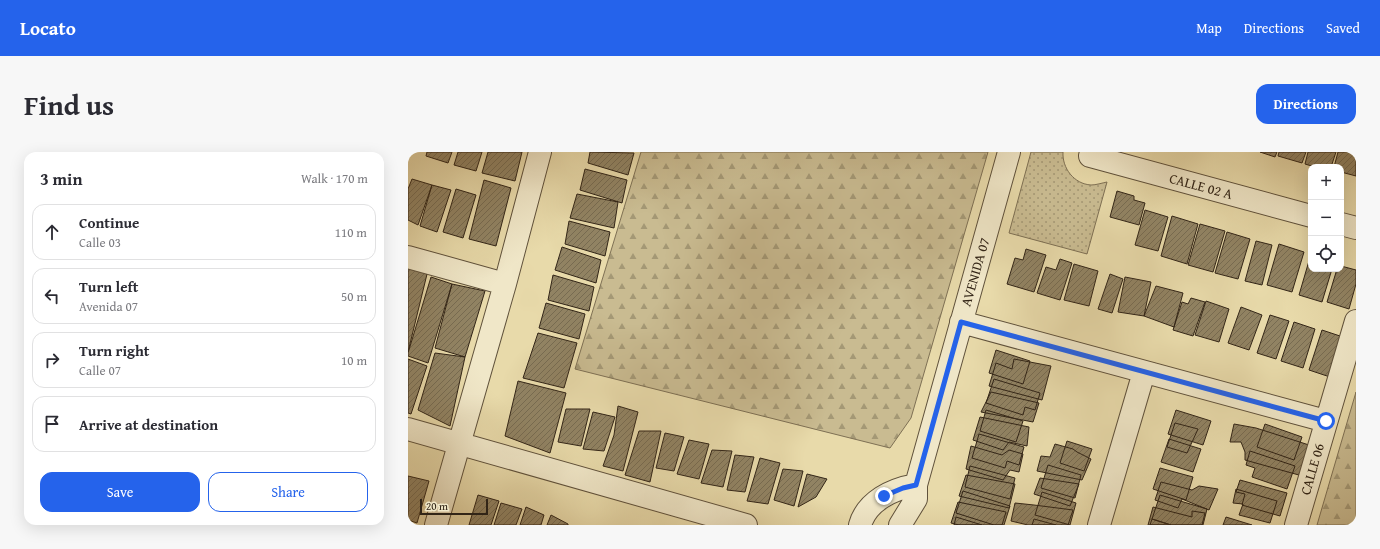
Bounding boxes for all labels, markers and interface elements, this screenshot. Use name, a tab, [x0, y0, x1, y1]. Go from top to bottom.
text: Locato	[20, 14, 76, 42]
text: Map	[1196, 18, 1222, 38]
text: Directions	[1244, 18, 1304, 38]
text: Saved	[1326, 18, 1360, 38]
text: Find us	[24, 84, 114, 125]
button: Directions	[1256, 84, 1356, 124]
map controls	[1308, 164, 1344, 272]
button: +	[1308, 164, 1344, 200]
text: 3 min	[40, 166, 82, 191]
street label: CALLE 02 A	[1167, 168, 1235, 204]
text: Walk · 170 m	[301, 169, 368, 188]
button: −	[1308, 200, 1344, 236]
text: Continue	[79, 212, 140, 233]
icon: ahead	[41, 221, 63, 243]
text: 110 m	[335, 223, 367, 242]
text: Calle 03	[79, 233, 121, 252]
street label: AVENIDA 07	[956, 235, 994, 309]
button: locate	[1308, 236, 1344, 272]
text: Turn left	[79, 276, 138, 297]
icon: left	[41, 285, 63, 307]
text: 50 m	[341, 287, 367, 306]
text: Avenida 07	[79, 297, 138, 316]
text: Turn right	[79, 340, 150, 361]
icon: right	[41, 349, 63, 371]
text: 10 m	[341, 351, 367, 370]
text: Calle 07	[79, 361, 121, 380]
route start	[1317, 412, 1335, 430]
icon: arrive	[41, 413, 63, 435]
text: Arrive at destination	[79, 414, 218, 435]
street label: CALLE 06	[1295, 441, 1329, 497]
button: Save	[40, 472, 200, 512]
button: Share	[208, 472, 368, 512]
route end	[875, 487, 893, 505]
scale bar	[420, 497, 488, 516]
text: 20 m	[426, 498, 448, 514]

